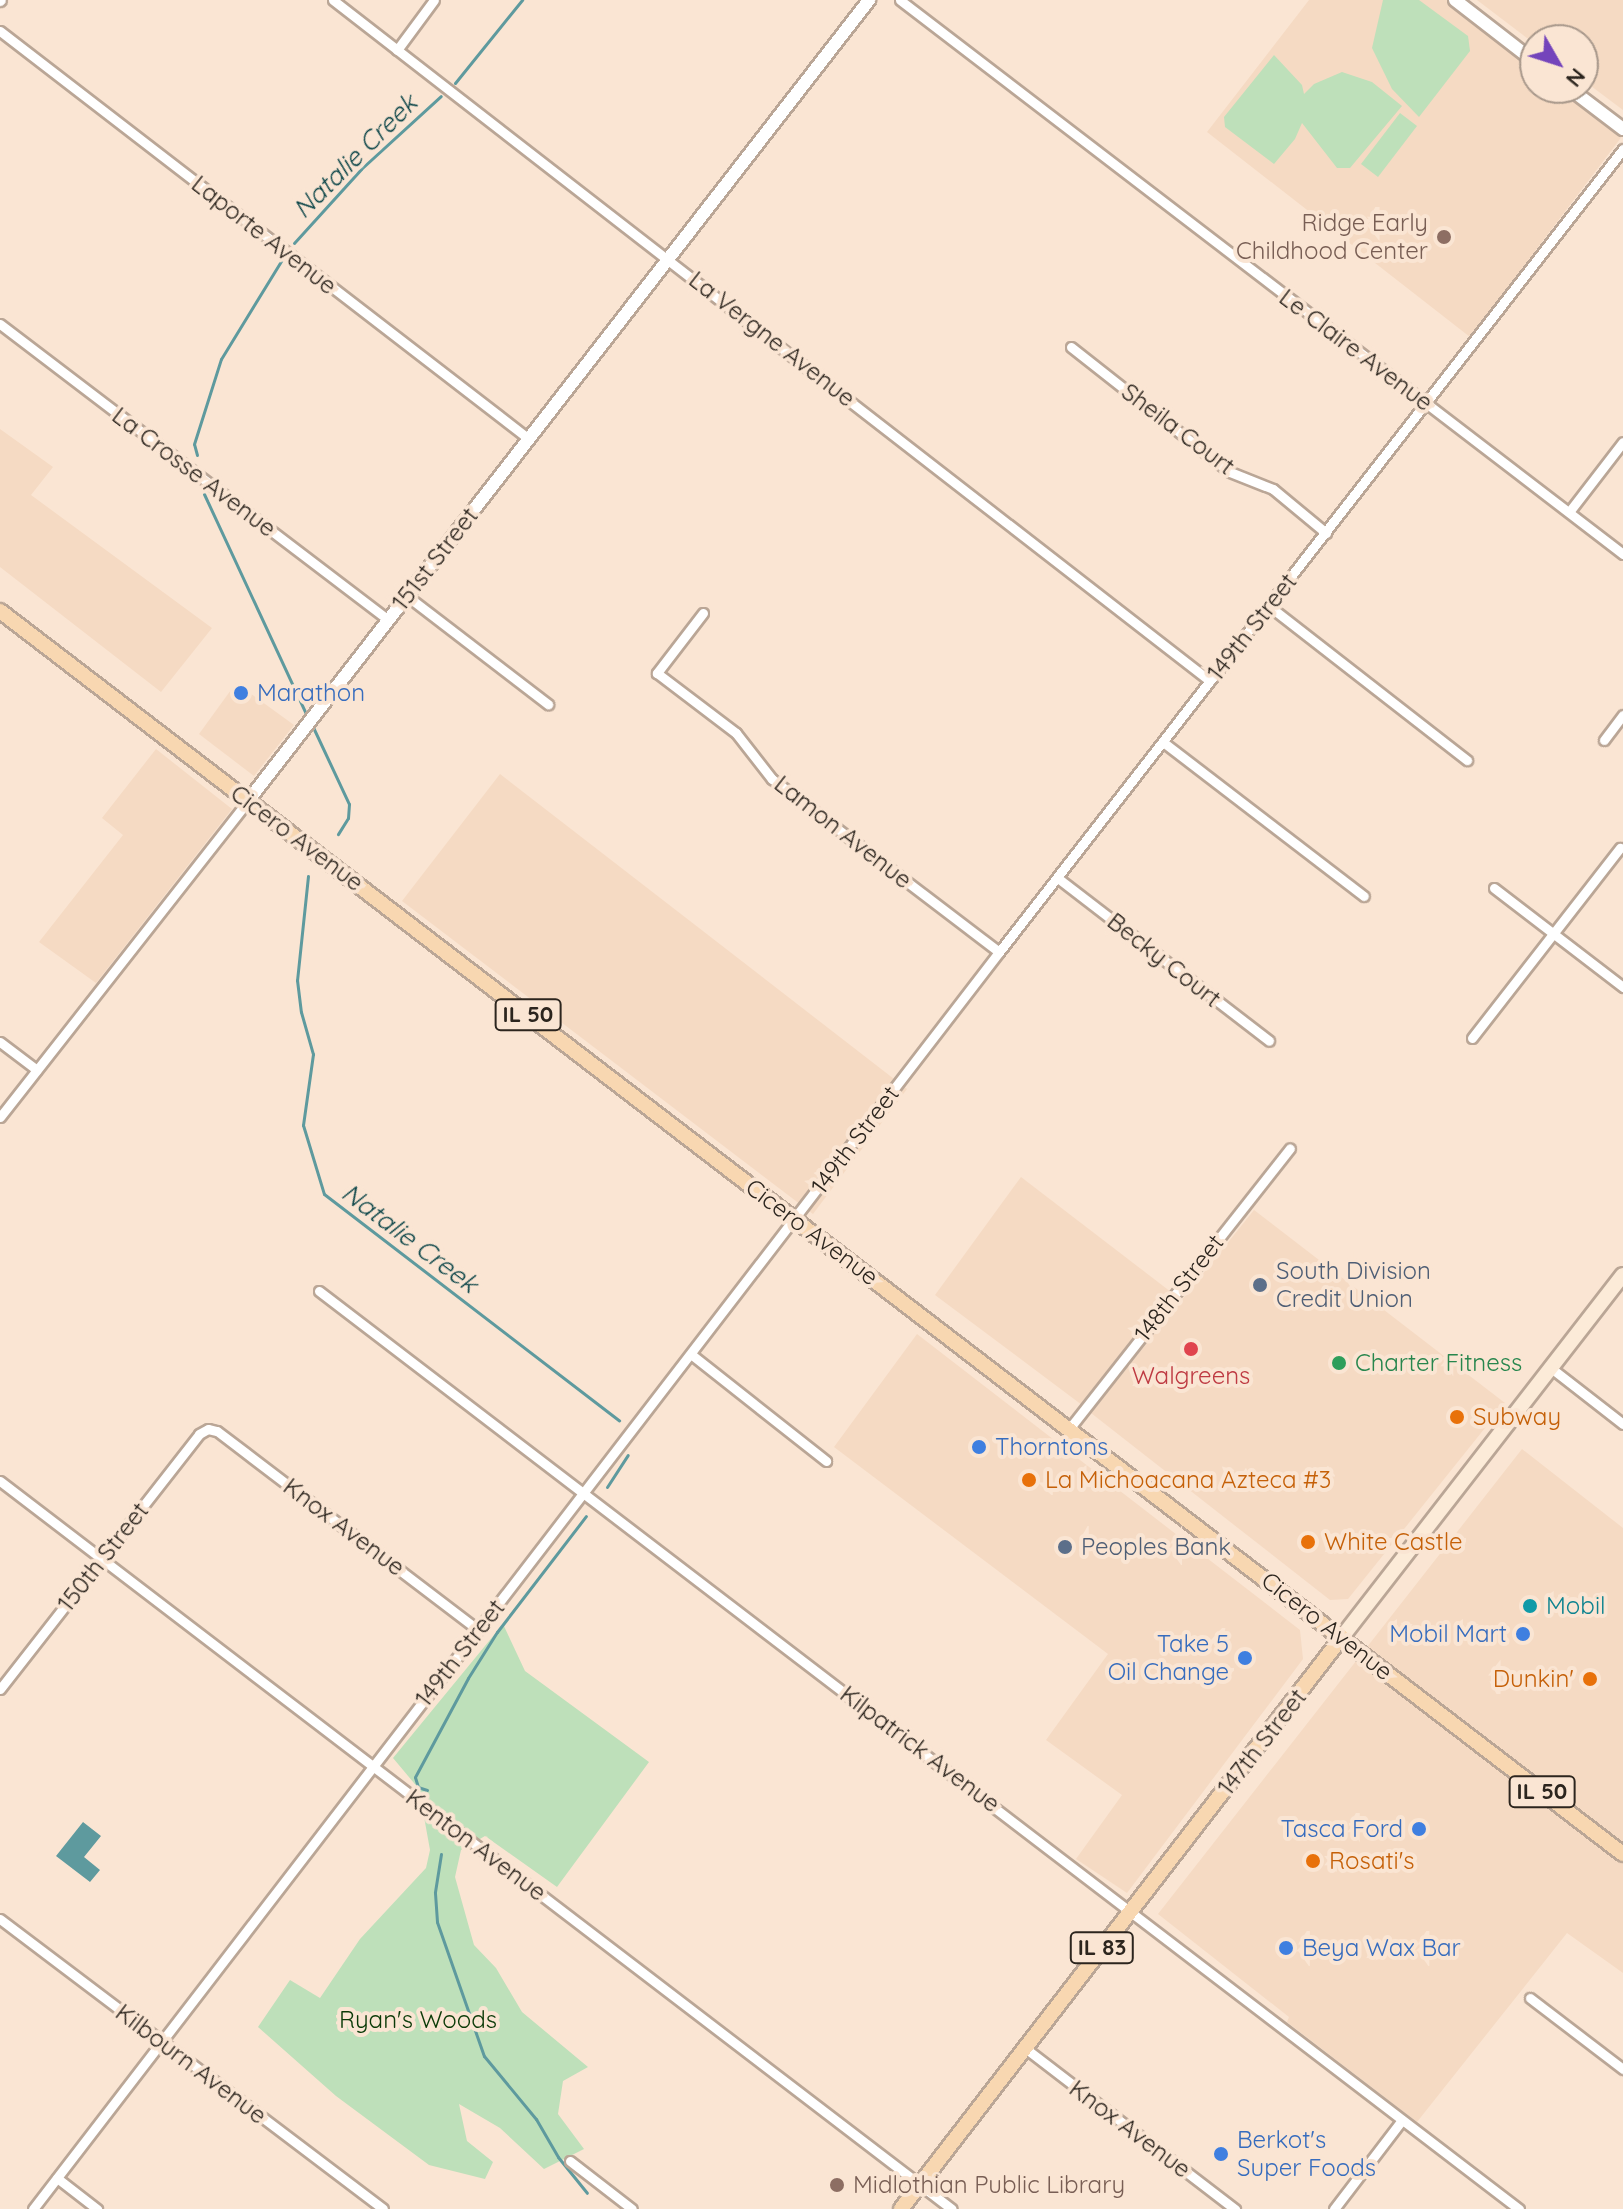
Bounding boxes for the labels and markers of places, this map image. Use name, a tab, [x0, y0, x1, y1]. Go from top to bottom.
place label: Ridge Early Childhood Center	[1236, 209, 1428, 265]
marker: Ridge Early Childhood Center	[1435, 228, 1453, 246]
place label: Marathon	[257, 679, 365, 707]
marker: Marathon	[232, 684, 250, 702]
place label: South Division Credit Union	[1276, 1257, 1431, 1313]
marker: South Division Credit Union	[1251, 1276, 1269, 1294]
marker: Walgreens	[1182, 1340, 1200, 1358]
place label: Charter Fitness	[1355, 1349, 1522, 1377]
marker: Charter Fitness	[1330, 1354, 1348, 1372]
place label: Walgreens	[1132, 1362, 1250, 1390]
place label: Subway	[1473, 1403, 1561, 1431]
marker: Subway	[1448, 1408, 1466, 1426]
place label: Thorntons	[995, 1433, 1108, 1461]
marker: Thorntons	[970, 1438, 988, 1456]
place label: La Michoacana Azteca #3	[1045, 1466, 1331, 1494]
marker: La Michoacana Azteca #3	[1020, 1471, 1038, 1489]
place label: White Castle	[1324, 1528, 1463, 1556]
place label: Peoples Bank	[1081, 1533, 1231, 1561]
marker: White Castle	[1299, 1533, 1317, 1551]
marker: Peoples Bank	[1056, 1538, 1074, 1556]
place label: Mobil	[1546, 1592, 1606, 1620]
marker: Mobil	[1521, 1597, 1539, 1615]
place label: Mobil Mart	[1389, 1620, 1507, 1648]
marker: Mobil Mart	[1514, 1625, 1532, 1643]
place label: Take 5 Oil Change	[1108, 1630, 1229, 1686]
marker: Take 5 Oil Change	[1236, 1649, 1254, 1667]
place label: Dunkin'	[1493, 1665, 1574, 1693]
marker: Dunkin'	[1581, 1670, 1599, 1688]
place label: Tasca Ford	[1281, 1815, 1403, 1843]
marker: Tasca Ford	[1410, 1820, 1428, 1838]
place label: Rosati's	[1329, 1847, 1415, 1875]
marker: Rosati's	[1304, 1852, 1322, 1870]
place label: Beya Wax Bar	[1302, 1934, 1461, 1962]
marker: Beya Wax Bar	[1277, 1939, 1295, 1957]
place label: Berkot's Super Foods	[1237, 2126, 1376, 2182]
marker: Berkot's Super Foods	[1212, 2145, 1230, 2163]
place label: Midlothian Public Library	[853, 2171, 1125, 2199]
marker: Midlothian Public Library	[828, 2176, 846, 2194]

